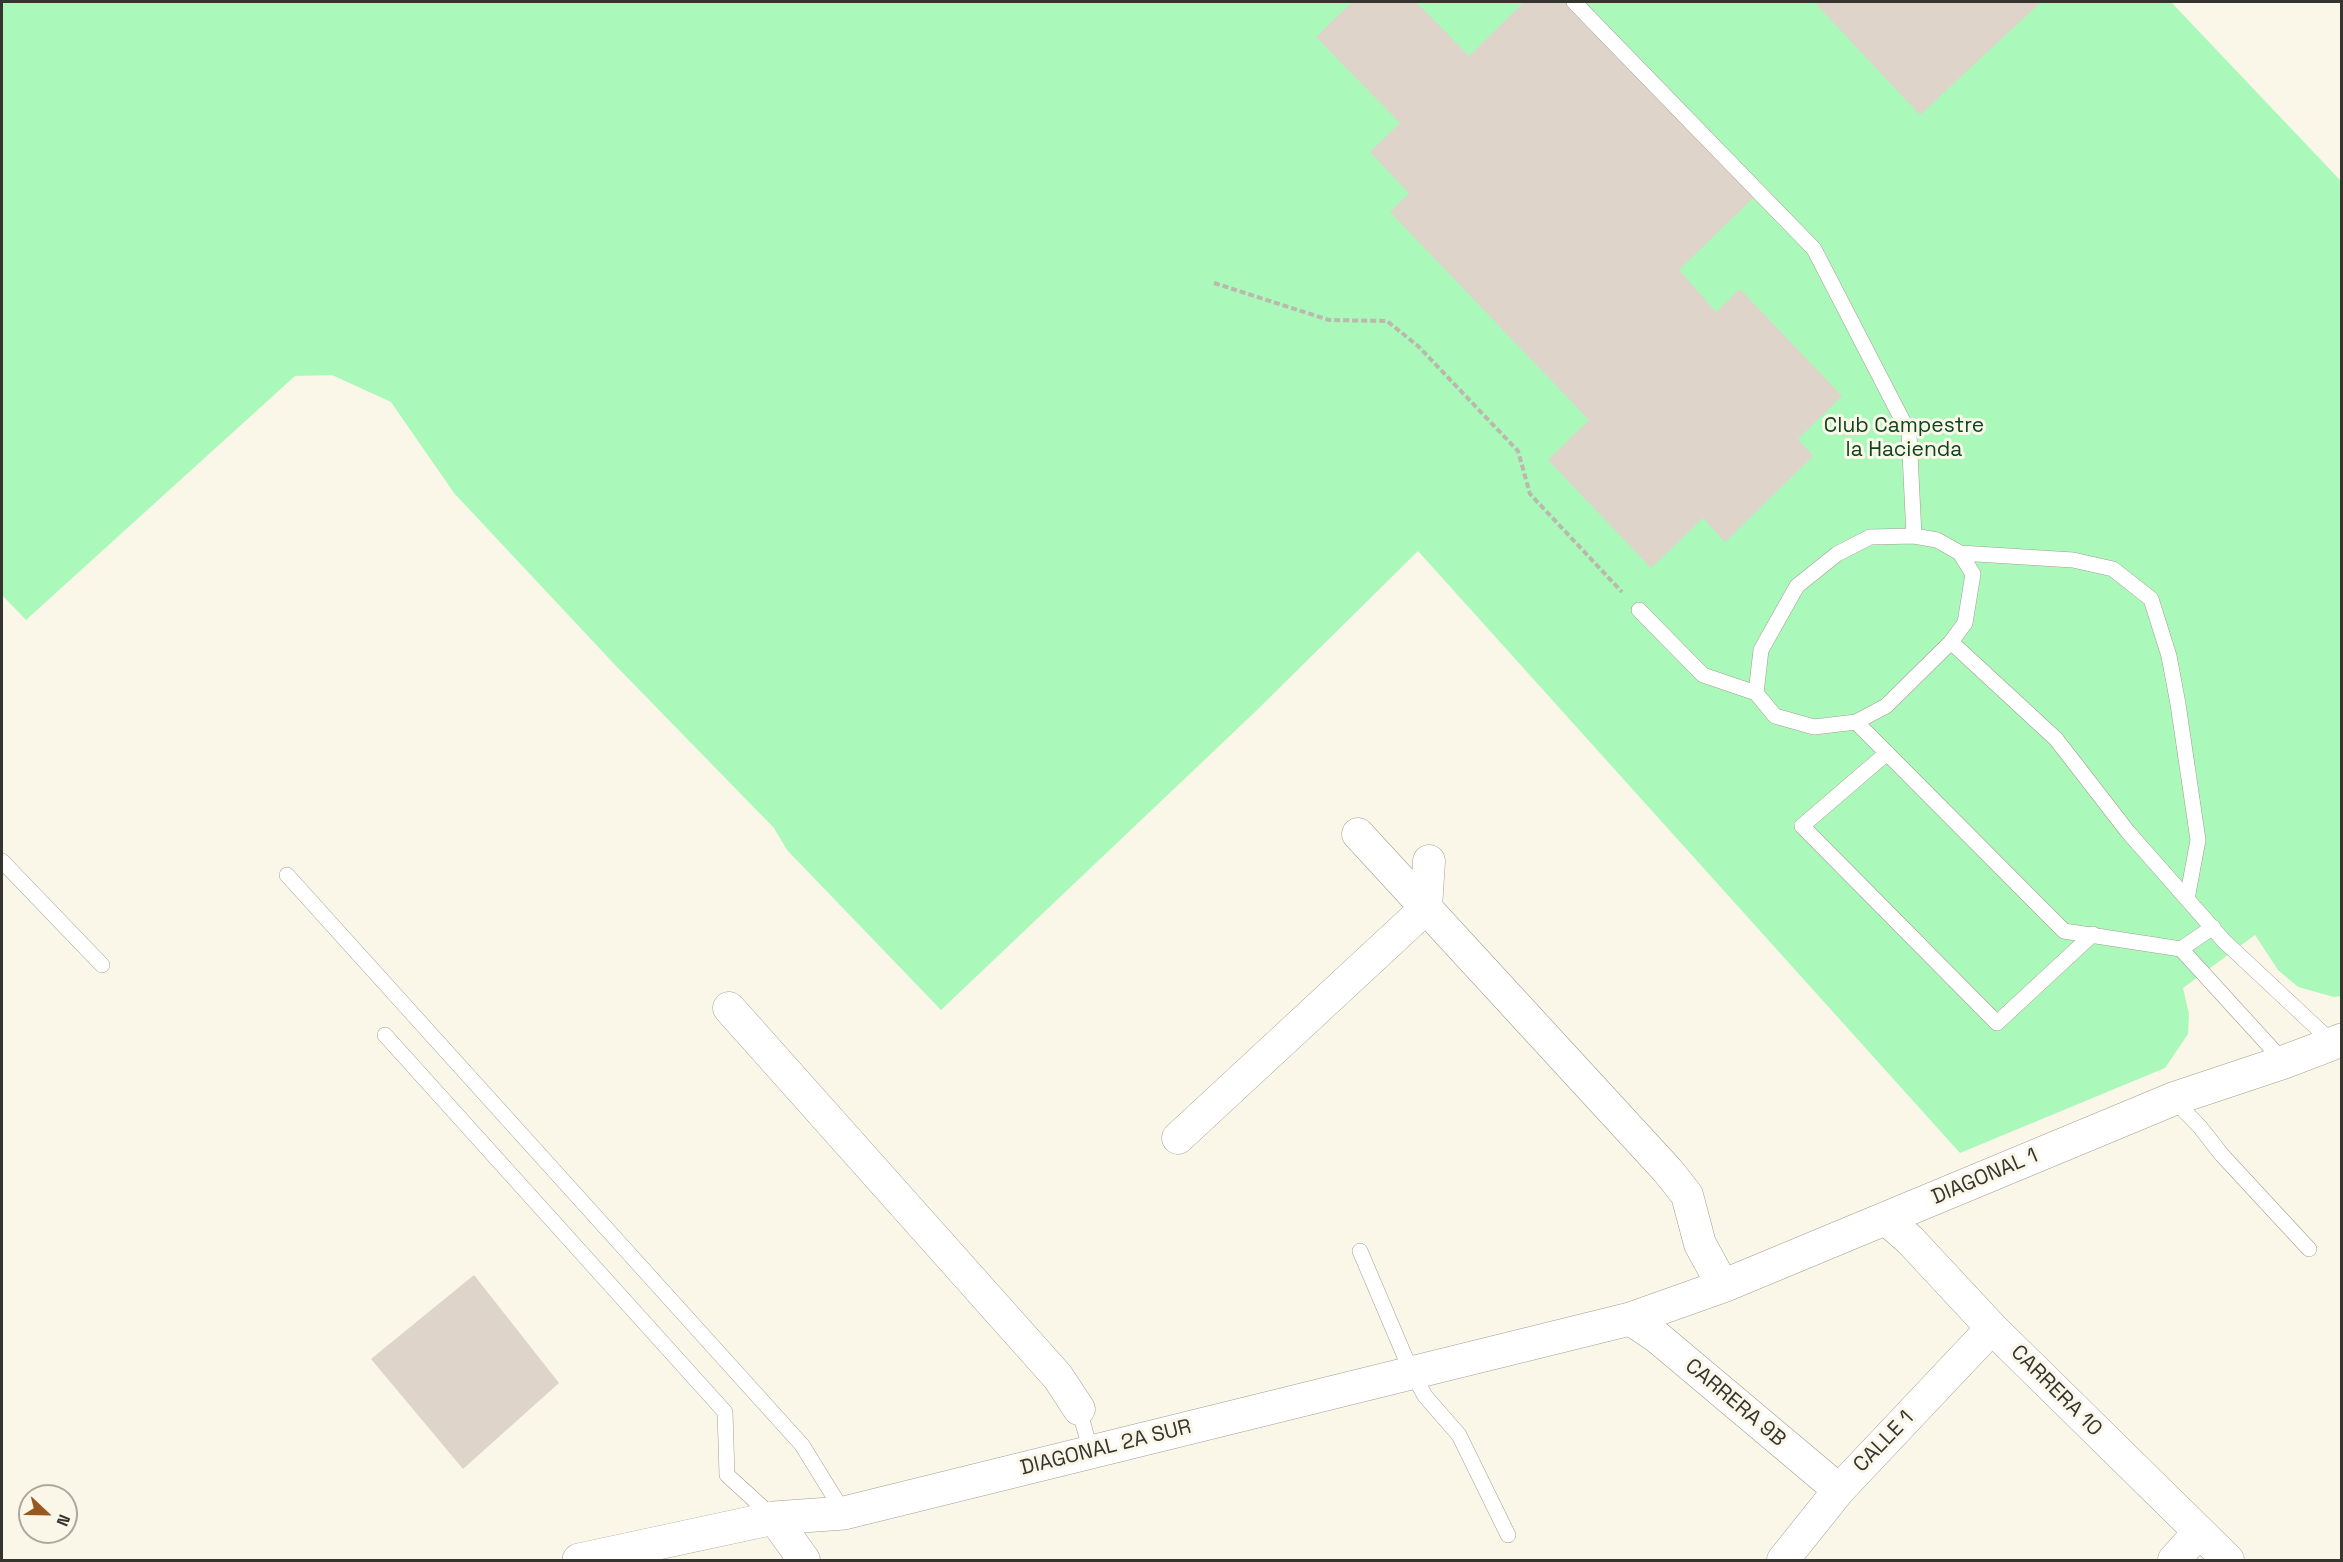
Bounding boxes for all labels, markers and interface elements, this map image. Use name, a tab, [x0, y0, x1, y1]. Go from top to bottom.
park label: Club Campestre la Hacienda	[1824, 413, 1984, 463]
street label: DIAGONAL 1	[1928, 1143, 2042, 1211]
street label: CARRERA 10	[2005, 1340, 2107, 1442]
street label: CARRERA 9B	[1680, 1354, 1790, 1452]
street label: CALLE 1	[1849, 1406, 1919, 1478]
street label: DIAGONAL 2A SUR	[1018, 1415, 1194, 1481]
north arrow	[18, 1484, 78, 1544]
text: N	[52, 1511, 75, 1529]

